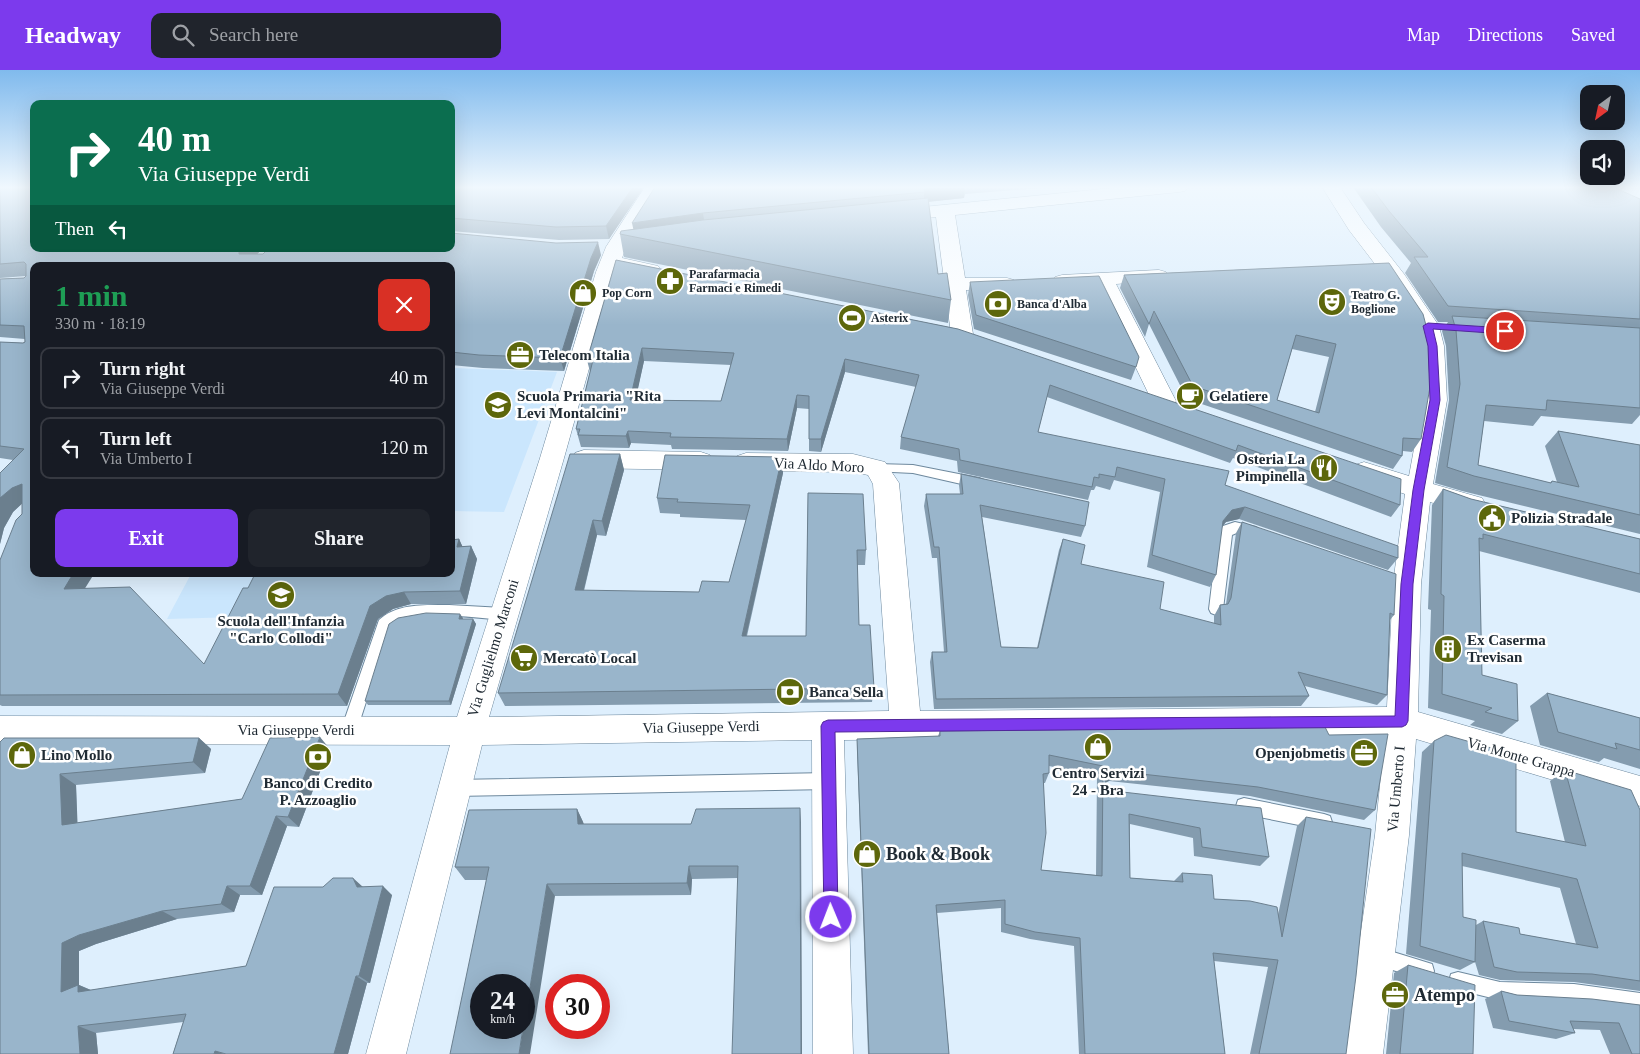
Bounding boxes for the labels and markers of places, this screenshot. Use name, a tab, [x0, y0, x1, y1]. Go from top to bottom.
pharmacy icon: Parafarmacia Farmaci e Rimedi	[655, 266, 685, 296]
place label: Parafarmacia Farmaci e Rimedi	[689, 267, 782, 295]
shop icon: Pop Corn	[568, 278, 598, 308]
place label: Pop Corn	[602, 286, 652, 300]
theatre icon: Teatro G. Boglione	[1317, 287, 1347, 317]
place label: Teatro G. Boglione	[1351, 288, 1400, 316]
bank icon: Banca d'Alba	[983, 289, 1013, 319]
place label: Banca d'Alba	[1017, 297, 1087, 311]
sports icon: Asterix	[837, 303, 867, 333]
pin	[1484, 310, 1526, 352]
place label: Asterix	[871, 311, 908, 325]
office icon: Telecom Italia	[505, 340, 535, 370]
place label: Telecom Italia	[539, 347, 630, 363]
cafe icon: Gelatiere	[1175, 381, 1205, 411]
place label: Scuola Primaria "Rita Levi Montalcini"	[517, 388, 662, 421]
place label: Gelatiere	[1209, 388, 1268, 404]
school or university icon: Scuola Primaria "Rita Levi Montalcini"	[483, 390, 513, 420]
place label: Osteria La Pimpinella	[1236, 451, 1305, 484]
restaurant icon: Osteria La Pimpinella	[1309, 453, 1339, 483]
public building icon: Polizia Stradale	[1477, 503, 1507, 533]
place label: Polizia Stradale	[1511, 510, 1613, 526]
school or university icon: Scuola dell'Infanzia "Carlo Collodi"	[266, 580, 296, 610]
place label: Scuola dell'Infanzia "Carlo Collodi"	[217, 613, 345, 646]
place label: Ex Caserma Trevisan	[1467, 632, 1546, 665]
building icon: Ex Caserma Trevisan	[1433, 634, 1463, 664]
supermarket icon: Mercatò Local	[509, 643, 539, 673]
place label: Mercatò Local	[543, 650, 636, 666]
bank icon: Banca Sella	[775, 677, 805, 707]
place label: Banca Sella	[809, 684, 884, 700]
shop icon: Centro Servizi 24 - Bra	[1083, 732, 1113, 762]
office icon: Openjobmetis	[1349, 738, 1379, 768]
shop icon: Lino Mollo	[7, 740, 37, 770]
bank icon: Banco di Credito P. Azzoaglio	[303, 742, 333, 772]
place label: Openjobmetis	[1255, 745, 1345, 761]
place label: Lino Mollo	[41, 747, 112, 763]
place label: Centro Servizi 24 - Bra	[1052, 765, 1144, 798]
place label: Banco di Credito P. Azzoaglio	[264, 775, 372, 808]
shop icon: Book & Book	[852, 839, 882, 869]
place label: Book & Book	[886, 844, 990, 864]
office icon: Atempo	[1380, 980, 1410, 1010]
place label: Atempo	[1414, 985, 1475, 1005]

